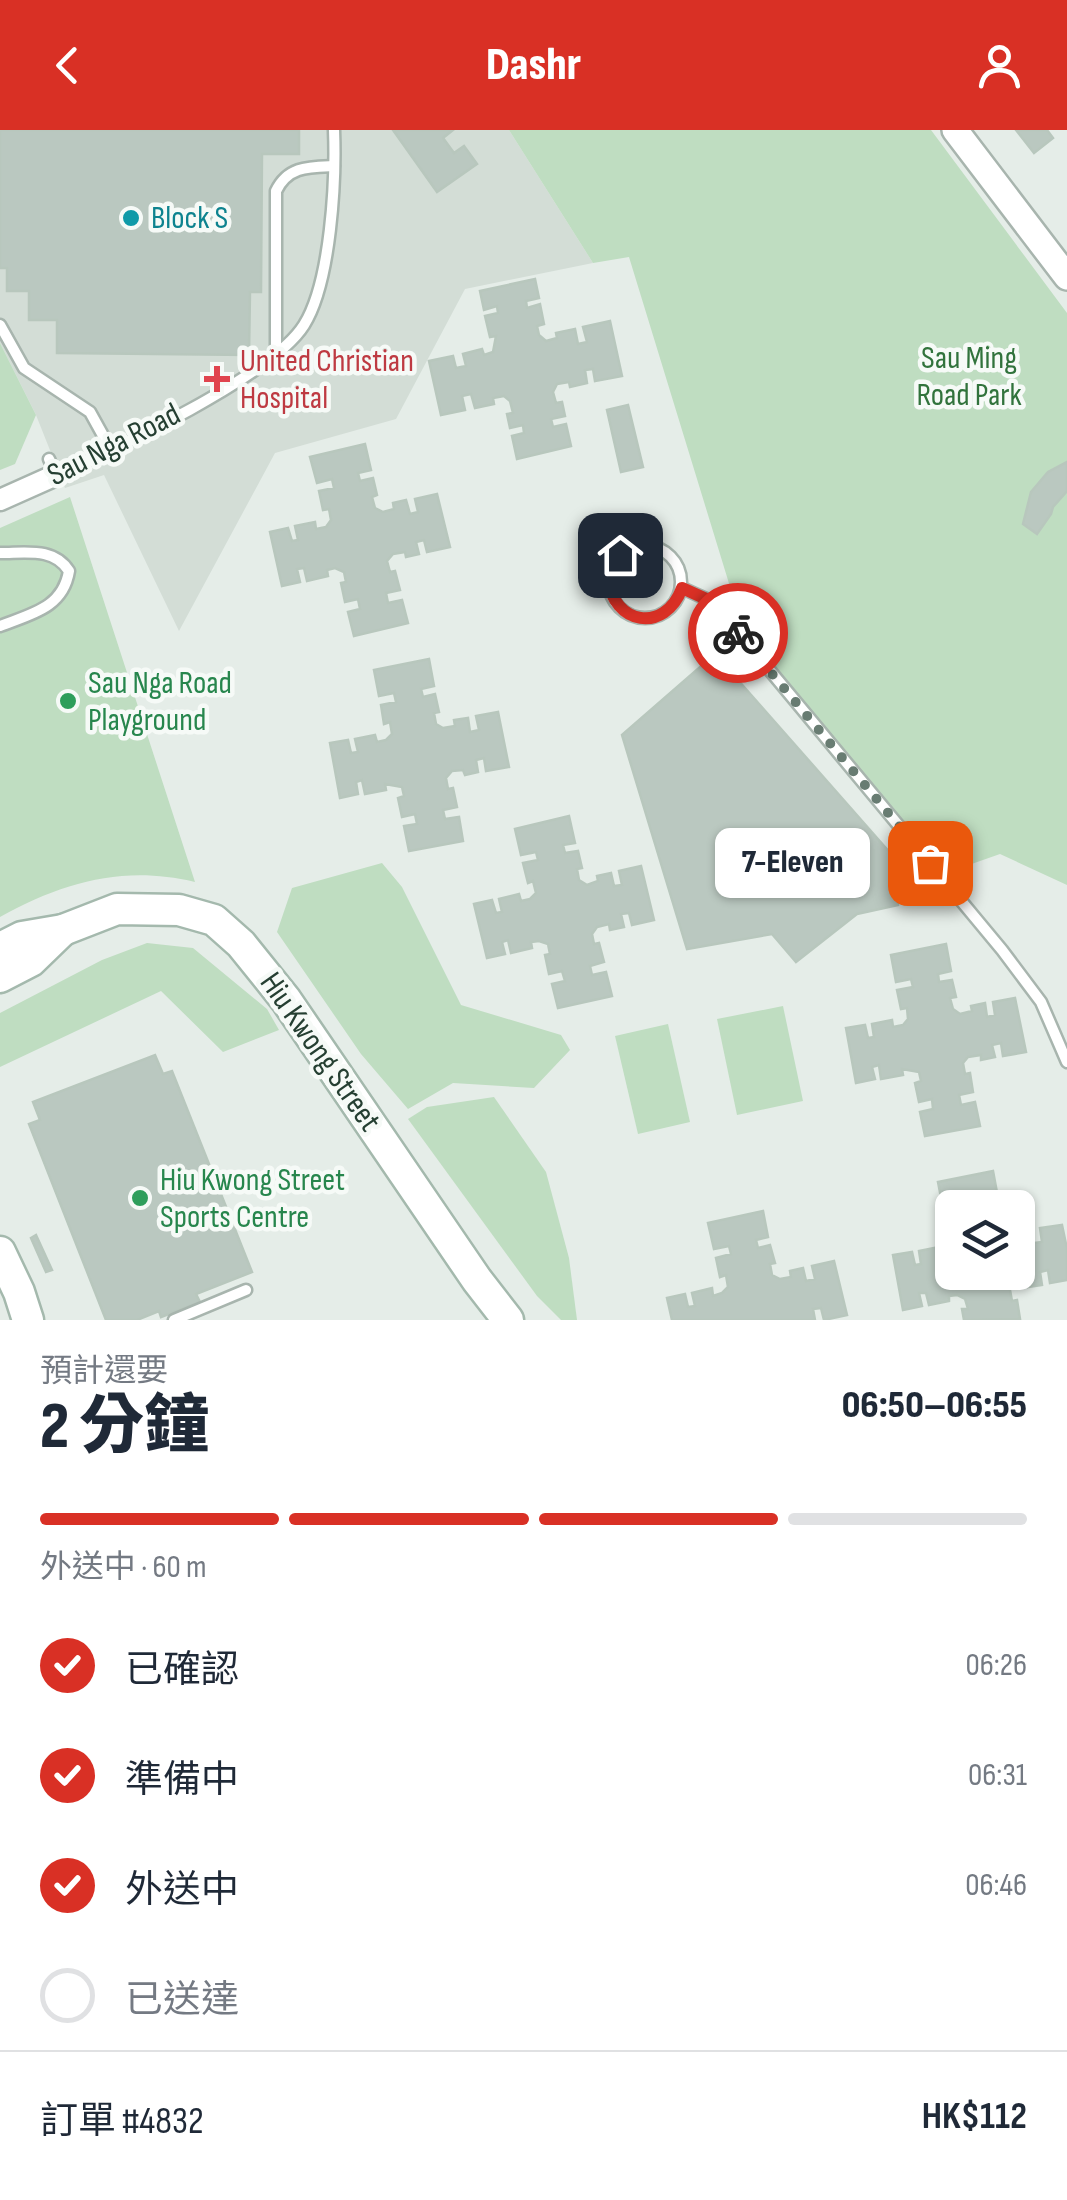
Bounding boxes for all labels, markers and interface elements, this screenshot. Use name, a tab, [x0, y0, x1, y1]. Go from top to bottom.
icon: back	[40, 38, 95, 93]
text: Dashr	[486, 38, 581, 93]
icon: person	[972, 38, 1027, 93]
place label: Block S	[151, 199, 228, 238]
marker: Block S	[120, 207, 142, 229]
park label: Sau Ming Road Park	[916, 339, 1022, 415]
place label: United Christian Hospital	[240, 342, 414, 418]
marker: United Christian Hospital	[204, 366, 230, 392]
street label: Sau Nga Road	[41, 395, 187, 495]
pin	[578, 513, 663, 598]
icon: home	[593, 528, 648, 583]
courier	[688, 583, 788, 683]
icon: bike	[711, 606, 766, 661]
place label: Sau Nga Road Playground	[88, 664, 232, 740]
marker: Sau Nga Road Playground	[57, 690, 79, 712]
pin	[888, 821, 973, 906]
callout: 7-Eleven	[715, 828, 870, 898]
icon: bag	[903, 836, 958, 891]
text: 7-Eleven	[742, 843, 843, 882]
street label: Hiu Kwong Street	[251, 965, 389, 1139]
place label: Hiu Kwong Street Sports Centre	[160, 1161, 345, 1237]
marker: Hiu Kwong Street Sports Centre	[129, 1187, 151, 1209]
map controls	[935, 1190, 1035, 1290]
button: layers	[935, 1190, 1035, 1290]
text: 預計還要	[40, 1352, 168, 1391]
text: 06:50–06:55	[842, 1383, 1027, 1428]
text: 2 分鐘	[40, 1389, 209, 1467]
text: 外送中 · 60 m	[40, 1548, 206, 1587]
icon: check	[40, 1638, 95, 1693]
text: 06:26	[965, 1646, 1027, 1685]
text: 已確認	[125, 1648, 239, 1693]
icon: check	[40, 1748, 95, 1803]
text: 06:31	[968, 1756, 1027, 1795]
text: 準備中	[125, 1758, 239, 1803]
icon: check	[40, 1858, 95, 1913]
text: 06:46	[965, 1866, 1027, 1905]
text: 外送中	[125, 1868, 239, 1913]
text: 已送達	[125, 1978, 239, 2023]
text: HK$112	[922, 2094, 1027, 2139]
text: 訂單 #4832	[40, 2099, 204, 2144]

